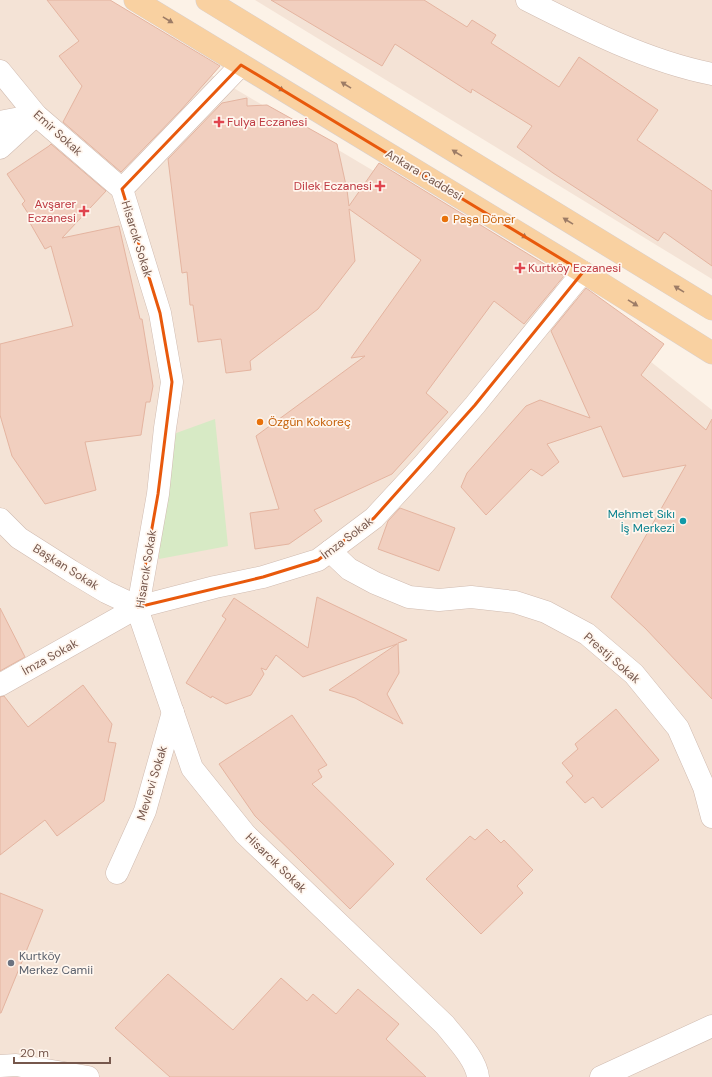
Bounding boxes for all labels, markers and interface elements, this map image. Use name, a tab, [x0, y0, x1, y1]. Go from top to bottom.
one-way arrow	[163, 16, 173, 24]
one-way arrow	[341, 81, 351, 89]
one-way arrow	[273, 84, 285, 91]
street label: Emir Sokak	[30, 107, 86, 159]
place label: Fulya Eczanesi	[227, 114, 307, 130]
marker: Fulya Eczanesi	[214, 117, 224, 127]
street label: Ankara Caddesi	[382, 146, 466, 204]
one-way arrow	[452, 149, 462, 157]
place label: Dilek Eczanesi	[294, 178, 372, 194]
marker: Dilek Eczanesi	[375, 181, 385, 191]
place label: Avşarer Eczanesi	[28, 196, 77, 226]
street label: Hisarcık Sokak	[118, 199, 156, 279]
marker: Avşarer Eczanesi	[79, 206, 89, 216]
place label: Paşa Döner	[453, 211, 516, 227]
marker: Paşa Döner	[440, 214, 450, 224]
one-way arrow	[563, 217, 573, 225]
one-way arrow	[516, 231, 528, 238]
place label: Kurtköy Eczanesi	[528, 260, 621, 276]
marker: Kurtköy Eczanesi	[515, 263, 525, 273]
one-way arrow	[674, 285, 684, 293]
one-way arrow	[628, 299, 638, 307]
place label: Özgün Kokoreç	[268, 414, 351, 430]
marker: Özgün Kokoreç	[255, 417, 265, 427]
place label: Mehmet Sıkı İş Merkezi	[608, 506, 675, 536]
street label: İmza Sokak	[318, 513, 376, 563]
marker: Mehmet Sıkı İş Merkezi	[678, 516, 688, 526]
street label: Hisarcık Sokak	[132, 529, 160, 609]
street label: Başkan Sokak	[30, 540, 102, 594]
street label: Prestij Sokak	[580, 629, 644, 687]
street label: İmza Sokak	[19, 635, 81, 679]
street label: Mevlevi Sokak	[133, 744, 171, 822]
street label: Hisarcık Sokak	[242, 830, 310, 896]
place label: Kurtköy Merkez Camii	[19, 948, 93, 978]
marker: Kurtköy Merkez Camii	[6, 958, 16, 968]
scale bar	[14, 1039, 110, 1065]
text: 20 m	[20, 1045, 49, 1061]

